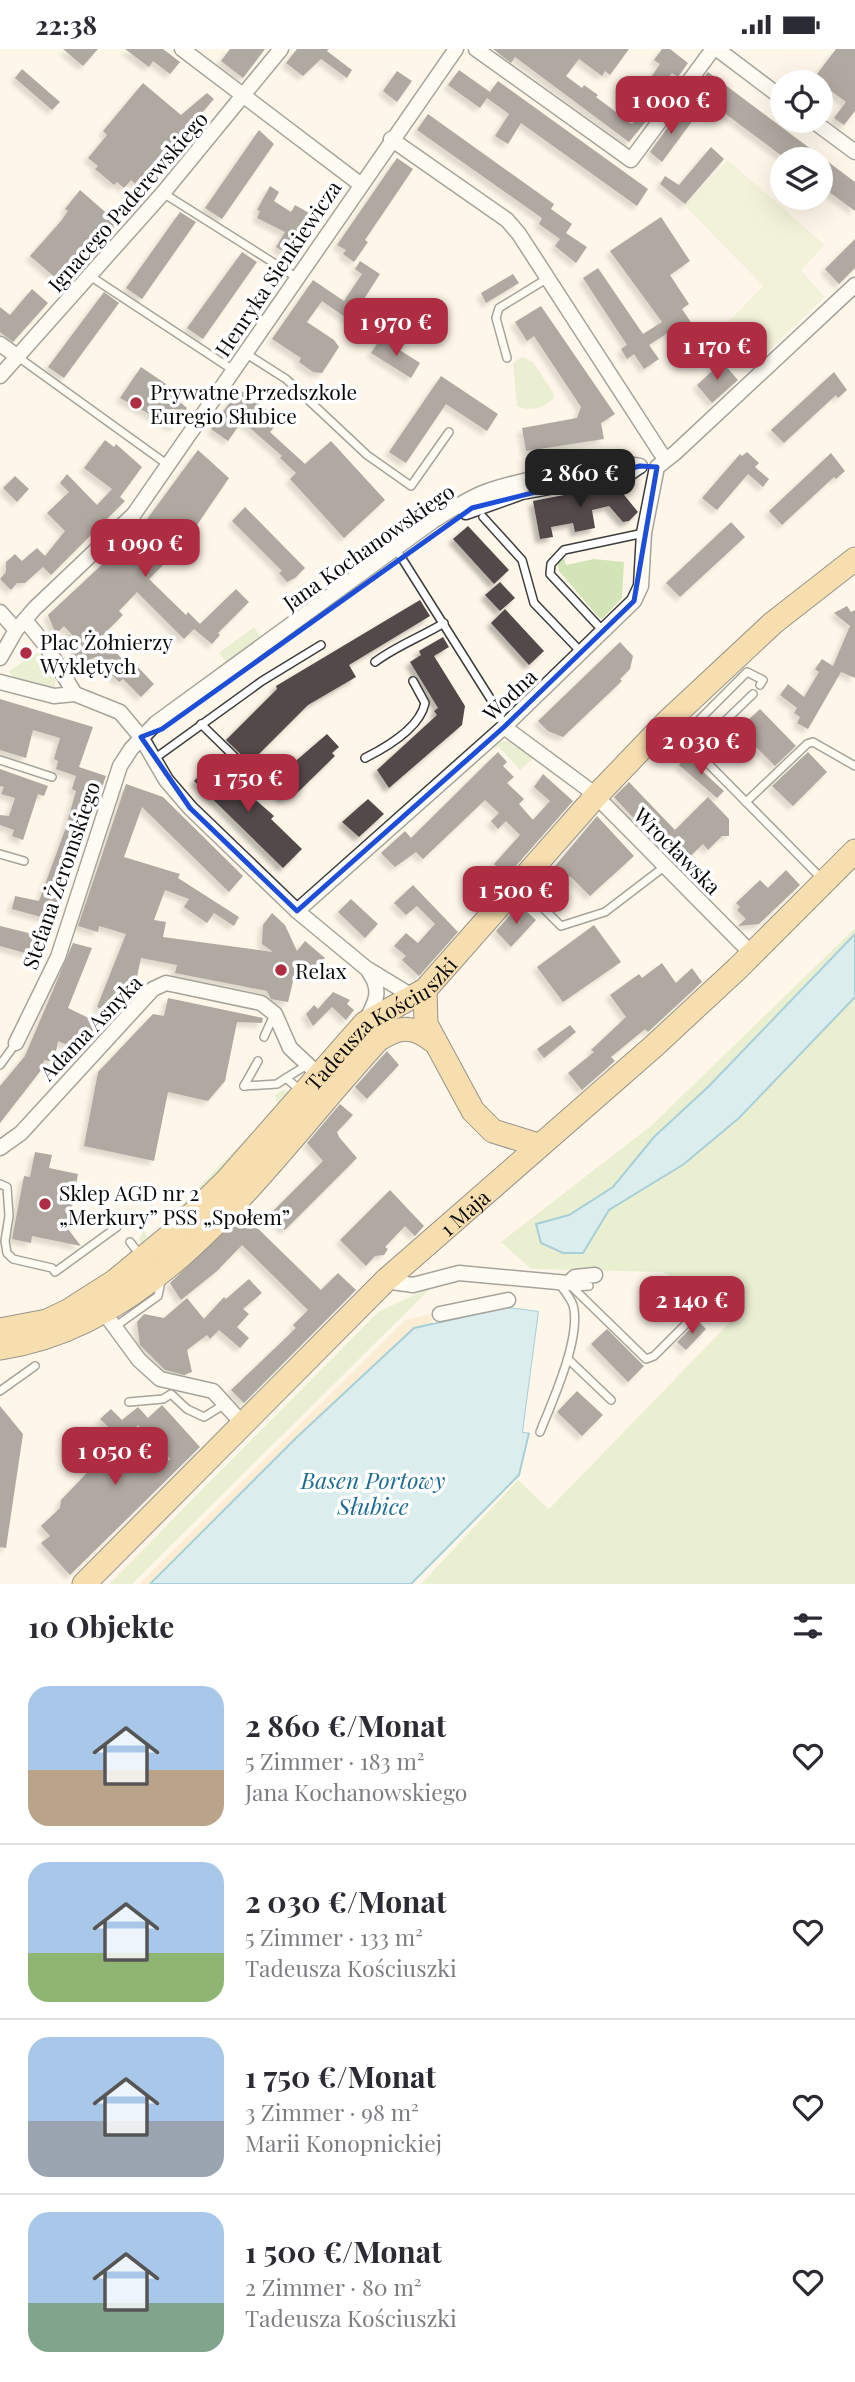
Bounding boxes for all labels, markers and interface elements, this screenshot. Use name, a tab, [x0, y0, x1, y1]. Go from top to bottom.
text: 22:38	[35, 7, 97, 42]
map controls	[770, 70, 833, 210]
button: locate	[770, 70, 833, 133]
pin: 1 000 €	[606, 77, 736, 136]
text: 1 000 €	[632, 83, 710, 114]
street label: Ignacego Paderewskiego	[41, 105, 213, 297]
button: layers	[770, 147, 833, 210]
street label: Henryka Sienkiewicza	[208, 174, 347, 362]
pin: 1 970 €	[331, 299, 461, 358]
text: 1 970 €	[360, 305, 432, 336]
pin: 1 170 €	[652, 323, 782, 382]
text: 1 170 €	[683, 329, 751, 360]
place label: Prywatne Przedszkole Euregio Słubice	[150, 377, 357, 429]
marker: Prywatne Przedszkole Euregio Słubice	[128, 395, 144, 411]
pin: 2 860 €	[515, 449, 645, 509]
text: 2 860 €	[541, 456, 619, 487]
street label: Jana Kochanowskiego	[276, 476, 459, 616]
pin: 1 090 €	[80, 519, 210, 579]
text: 1 090 €	[107, 526, 183, 557]
place label: Plac Żołnierzy Wyklętych	[39, 627, 173, 679]
marker: Plac Żołnierzy Wyklętych	[18, 645, 34, 661]
street label: Wodna	[475, 661, 542, 727]
pin: 2 030 €	[636, 717, 766, 777]
text: 2 030 €	[662, 724, 740, 755]
pin: 1 750 €	[183, 755, 313, 814]
text: 1 750 €	[213, 761, 283, 792]
street label: Stefana Żeromskiego	[15, 777, 105, 973]
street label: Wrocławska	[628, 800, 728, 900]
pin: 1 500 €	[451, 867, 581, 926]
text: 1 500 €	[479, 873, 553, 904]
street label: Tadeusza Kościuszki	[299, 950, 462, 1096]
place label: Relax	[295, 956, 347, 984]
marker: Relax	[273, 962, 289, 978]
street label: Adama Asnyka	[32, 968, 148, 1086]
place label: Sklep AGD nr 2 „Merkury” PSS „Społem”	[59, 1178, 290, 1230]
street label: 1 Maja	[433, 1182, 495, 1242]
marker: Sklep AGD nr 2 „Merkury” PSS „Społem”	[37, 1196, 53, 1212]
pin: 2 140 €	[627, 1277, 757, 1336]
text: 2 140 €	[656, 1283, 729, 1314]
pin: 1 050 €	[50, 1427, 180, 1487]
text: 1 050 €	[78, 1434, 152, 1465]
water label: Basen Portowy Słubice	[300, 1464, 445, 1521]
text: 10 Objekte	[28, 1606, 174, 1646]
icon: filters	[789, 1607, 827, 1645]
text: 2 860 €/Monat	[245, 1705, 446, 1745]
icon: home	[84, 1714, 168, 1798]
icon: heart	[789, 1737, 827, 1775]
text: 5 Zimmer · 183 m²	[245, 1745, 425, 1776]
text: Jana Kochanowskiego	[245, 1776, 467, 1807]
text: 2 030 €/Monat	[245, 1881, 447, 1921]
icon: home	[84, 1890, 168, 1974]
icon: heart	[789, 1913, 827, 1951]
text: 5 Zimmer · 133 m²	[245, 1921, 423, 1952]
text: Tadeusza Kościuszki	[245, 1952, 457, 1983]
text: 1 750 €/Monat	[245, 2056, 436, 2096]
icon: home	[84, 2065, 168, 2149]
icon: heart	[789, 2088, 827, 2126]
text: 3 Zimmer · 98 m²	[245, 2096, 419, 2127]
text: Marii Konopnickiej	[245, 2127, 442, 2158]
text: 1 500 €/Monat	[245, 2231, 442, 2271]
icon: home	[84, 2240, 168, 2324]
icon: heart	[789, 2263, 827, 2301]
text: 2 Zimmer · 80 m²	[245, 2271, 422, 2302]
text: Tadeusza Kościuszki	[245, 2302, 457, 2333]

